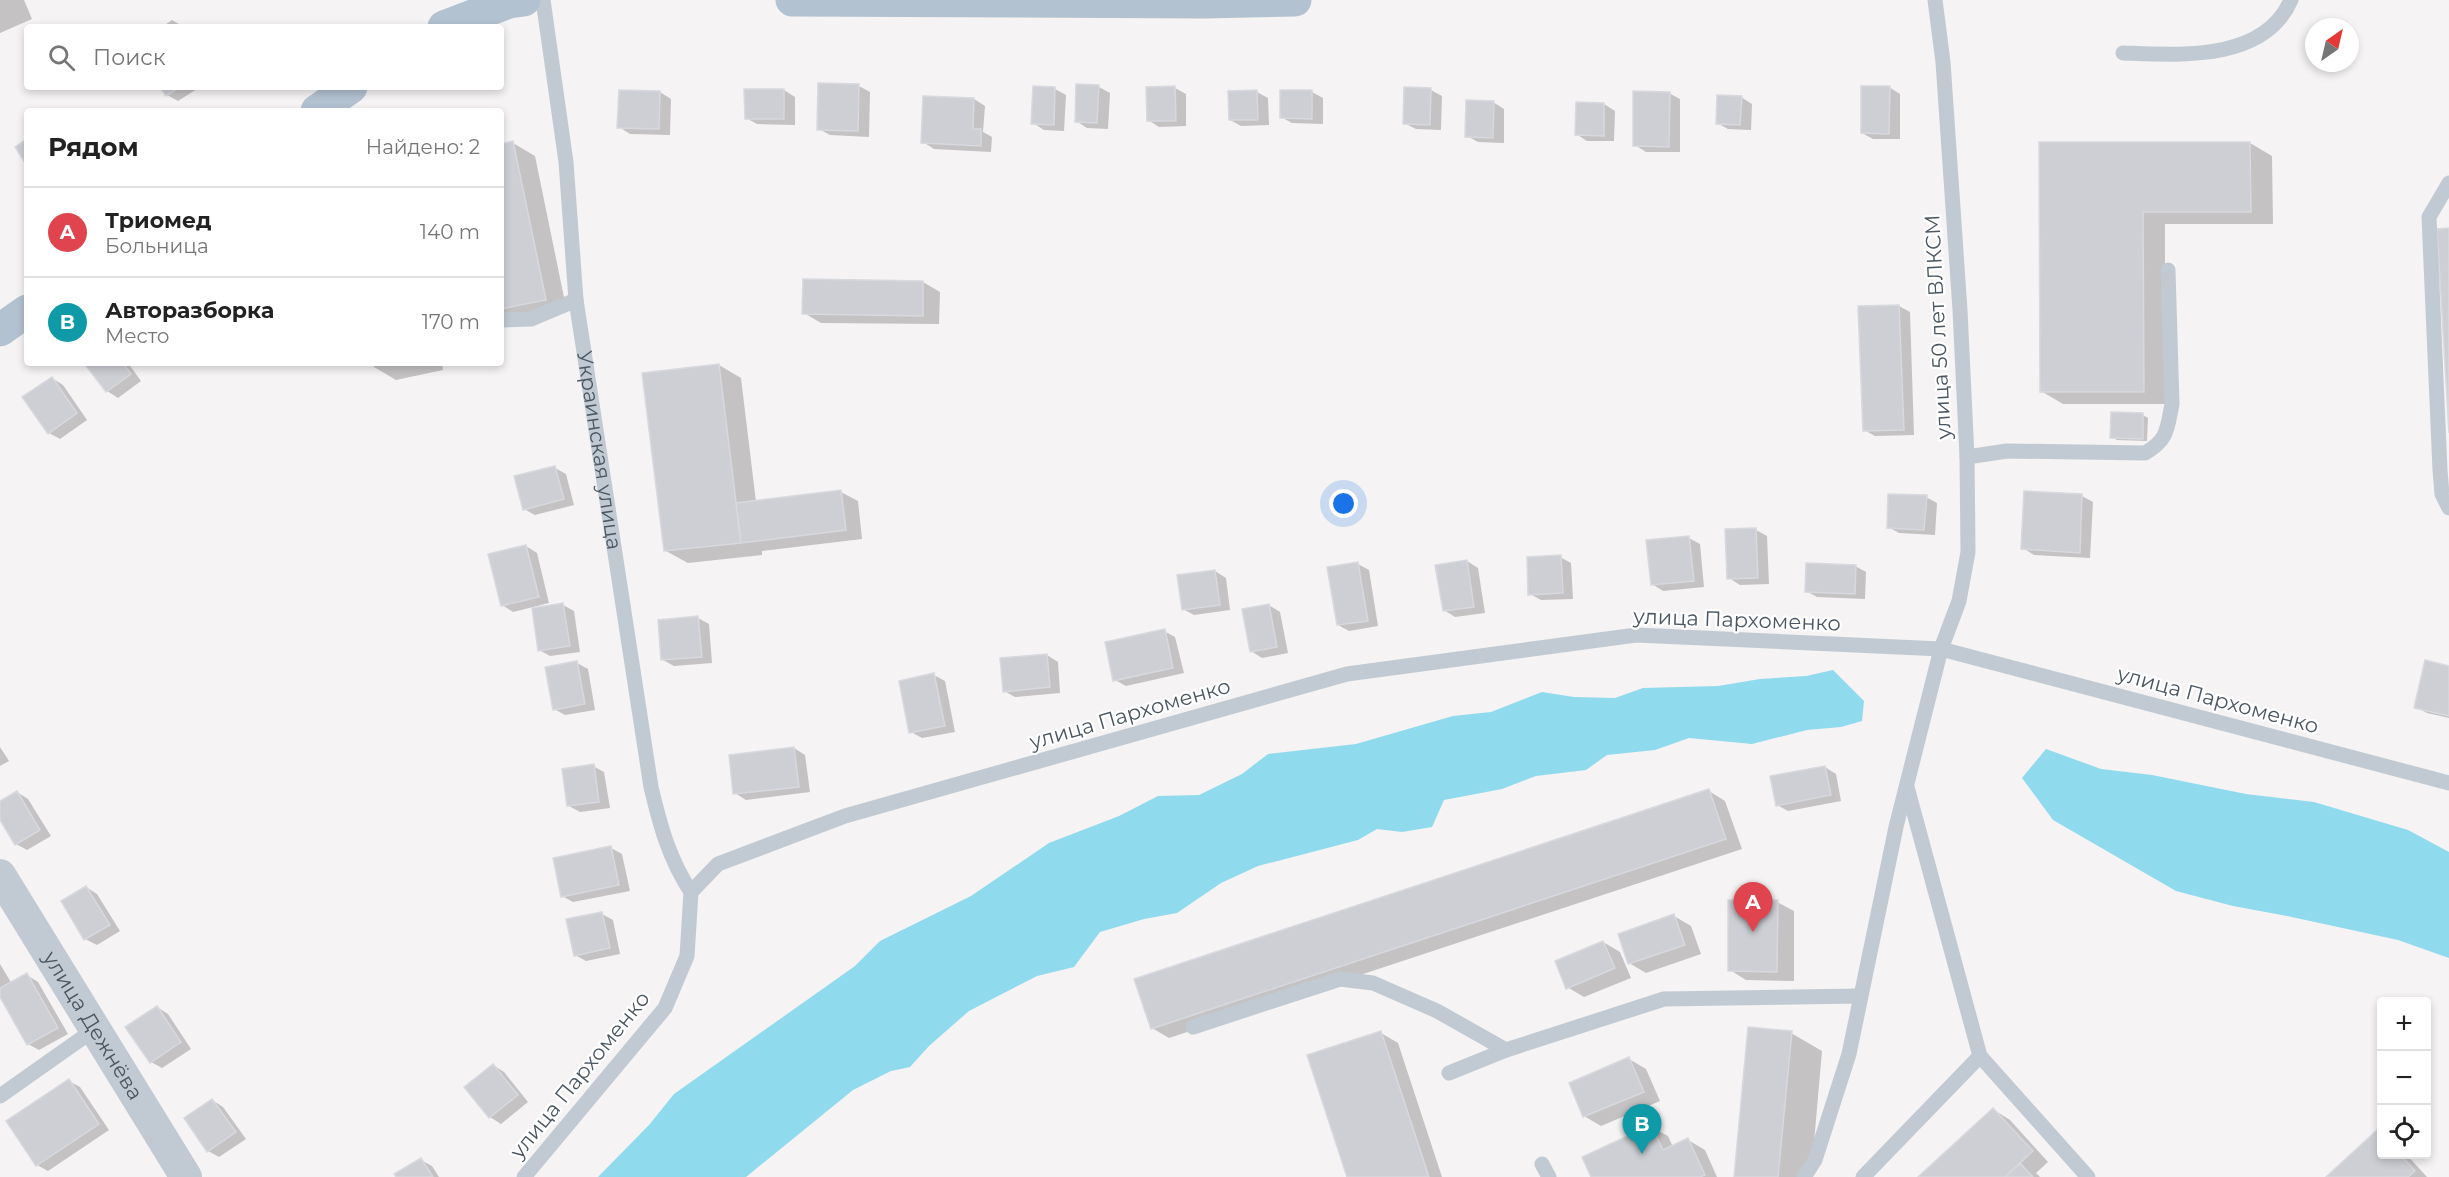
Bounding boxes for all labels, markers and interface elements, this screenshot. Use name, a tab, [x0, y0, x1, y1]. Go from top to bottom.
north arrow	[2305, 18, 2359, 72]
search box	[24, 24, 504, 90]
icon: search	[45, 41, 78, 74]
text: Поиск	[93, 44, 165, 71]
text: Рядом	[48, 131, 139, 163]
text: Найдено: 2	[366, 135, 480, 159]
text: Триомед	[105, 207, 211, 234]
street label: улица 50 лет ВЛКСМ	[1919, 214, 1956, 441]
text: A	[60, 220, 75, 244]
text: 140 m	[420, 220, 480, 244]
text: Больница	[105, 234, 209, 258]
text: Авторазборка	[105, 297, 274, 324]
text: B	[60, 310, 75, 334]
text: 170 m	[422, 310, 480, 334]
text: Место	[105, 324, 169, 348]
street label: Украинская улица	[572, 349, 627, 551]
your location	[1329, 489, 1358, 518]
street label: улица Пархоменко	[1632, 603, 1841, 636]
street label: улица Пархоменко	[2114, 660, 2322, 738]
street label: улица Пархоменко	[1026, 673, 1233, 754]
pin: A	[1734, 882, 1772, 932]
street label: улица Дежнёва	[38, 946, 148, 1104]
street label: улица Пархоменко	[504, 986, 655, 1164]
map controls	[2377, 997, 2431, 1159]
button: +	[2377, 997, 2431, 1051]
button: −	[2377, 1051, 2431, 1105]
pin: B	[1622, 1104, 1662, 1154]
button: locate	[2377, 1105, 2431, 1159]

